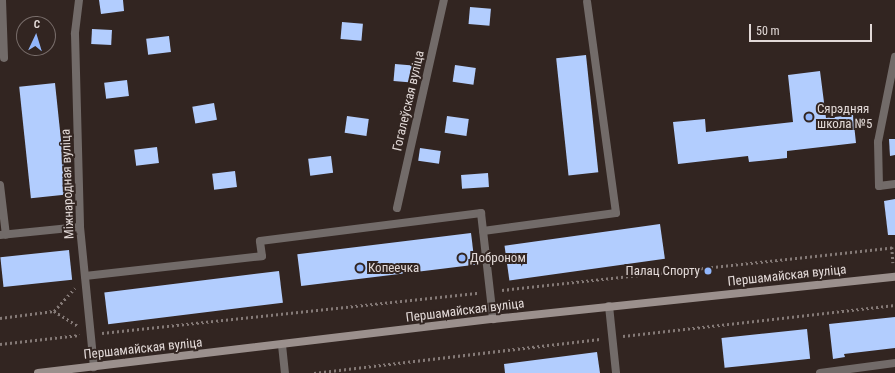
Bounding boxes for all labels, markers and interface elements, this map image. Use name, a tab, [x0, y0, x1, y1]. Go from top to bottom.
north arrow	[16, 16, 56, 56]
scale bar	[751, 16, 874, 42]
text: С	[33, 18, 40, 31]
text: 50 m	[756, 24, 780, 38]
street label: Гогалеўская вуліца	[390, 49, 428, 153]
place label: Сярэдняя школа №5	[817, 102, 872, 133]
marker: Сярэдняя школа №5	[804, 112, 814, 122]
street label: Міжнародная вуліца	[58, 129, 78, 239]
place label: Доброном	[470, 250, 526, 266]
marker: Доброном	[457, 253, 467, 263]
place label: Копеечка	[368, 260, 419, 276]
street label: Першамайская вуліца	[727, 262, 847, 290]
marker: Копеечка	[355, 263, 365, 273]
place label: Палац Спорту	[626, 263, 700, 279]
marker: Палац Спорту	[703, 266, 713, 276]
street label: Першамайская вуліца	[405, 296, 525, 326]
street label: Першамайская вуліца	[83, 335, 203, 363]

